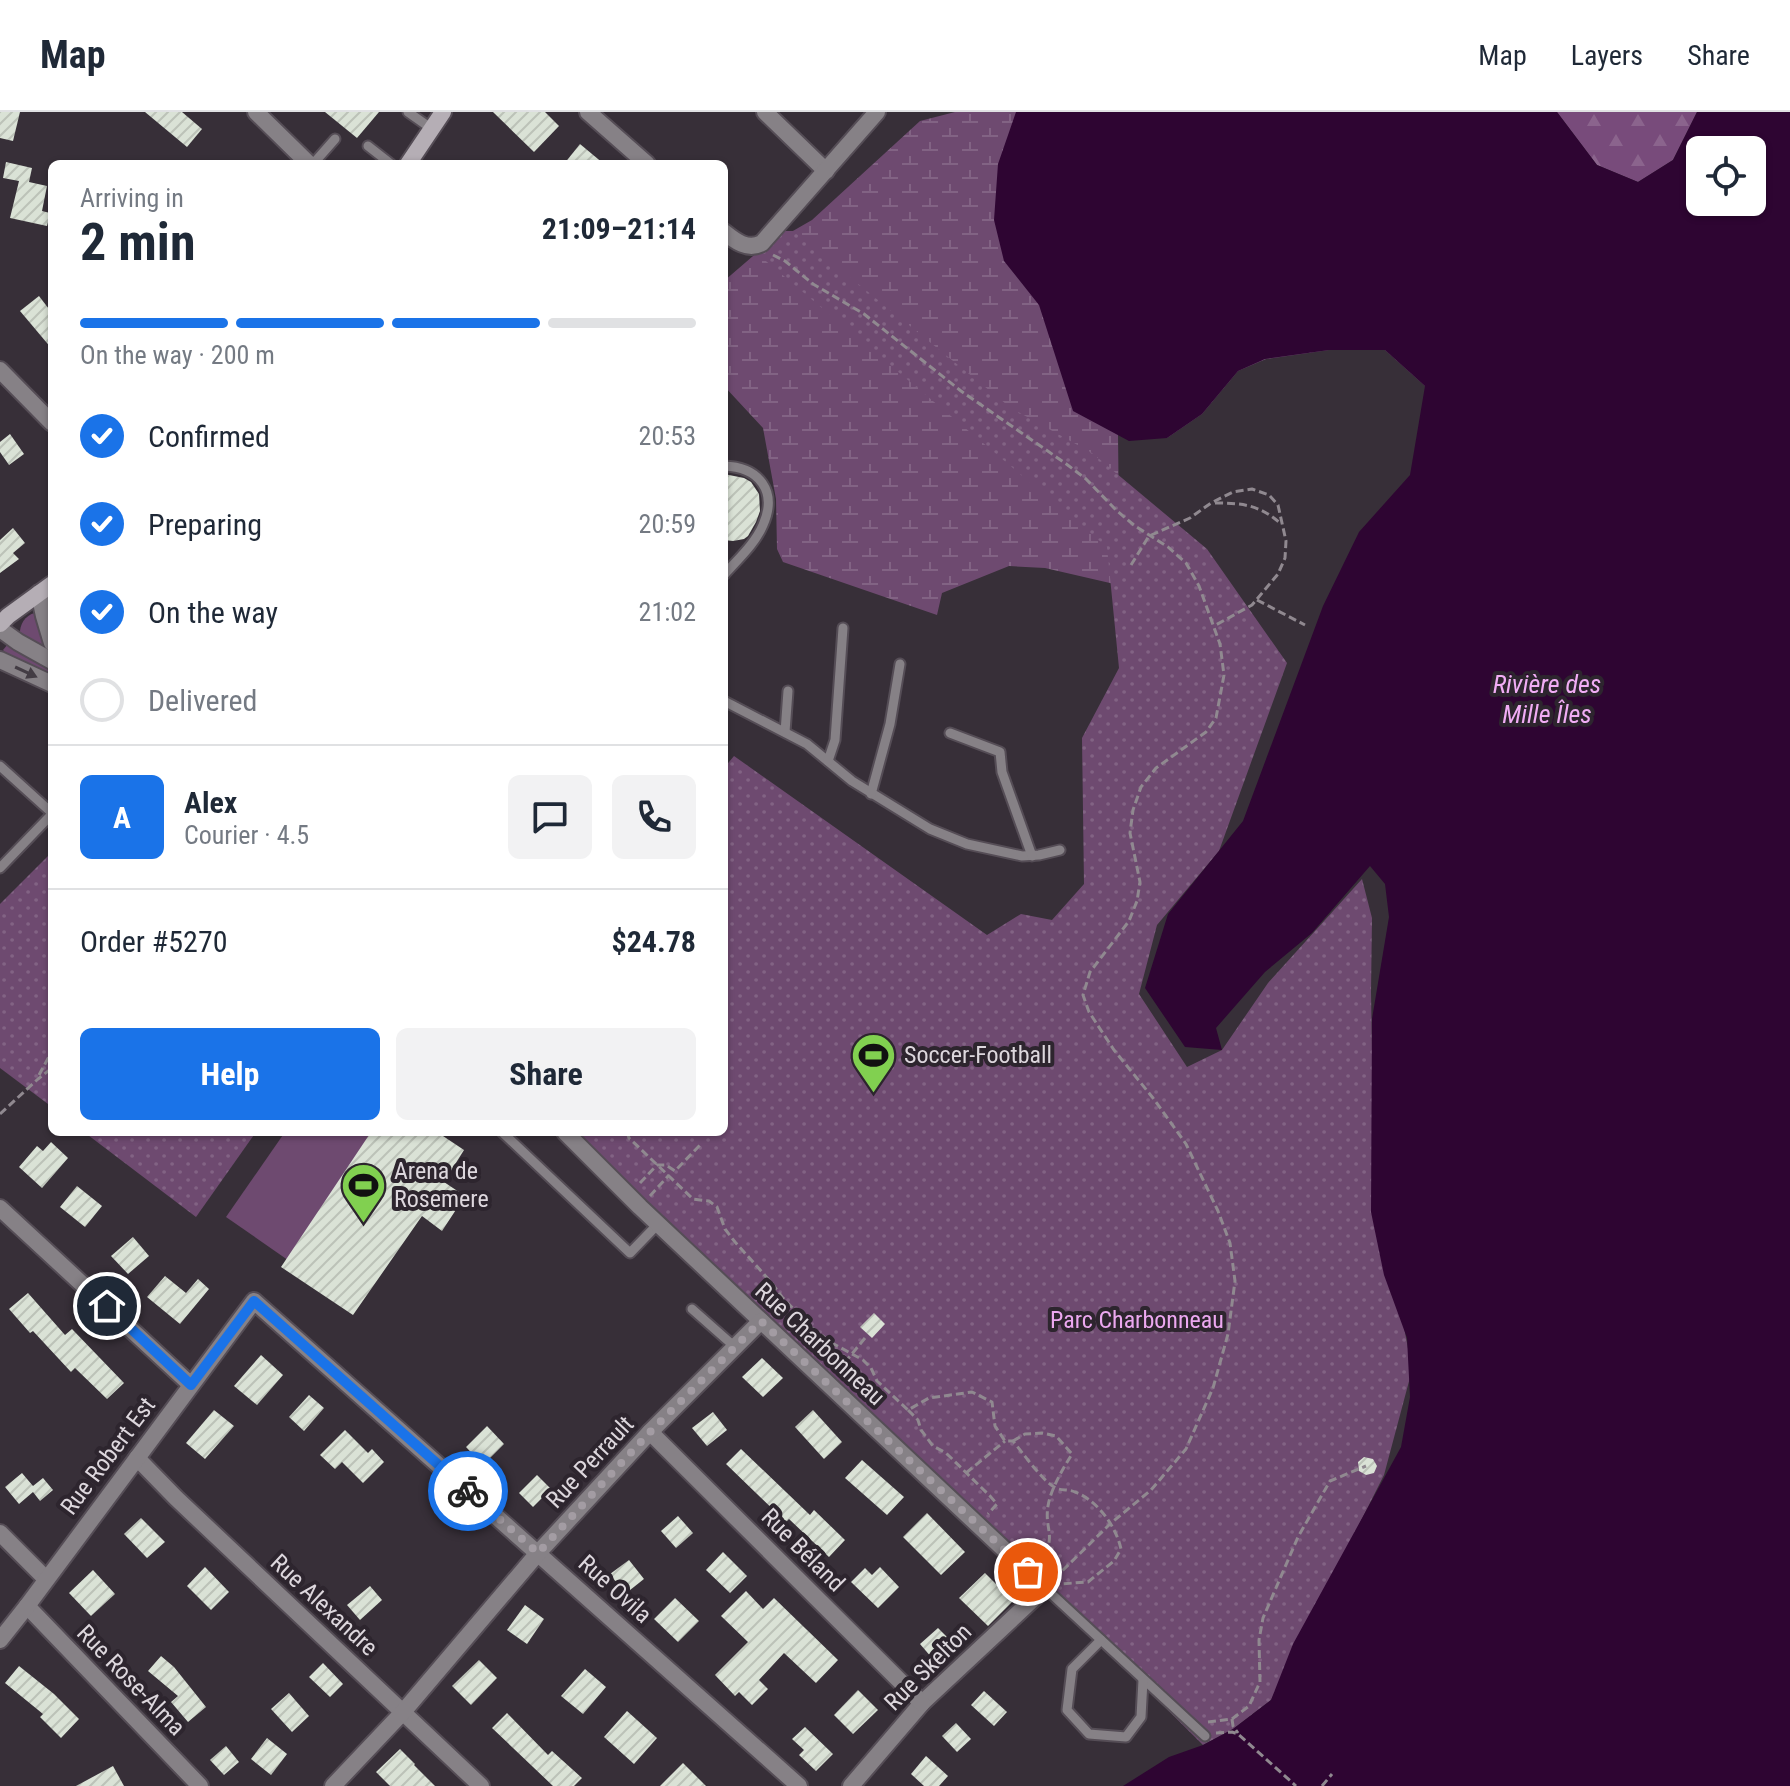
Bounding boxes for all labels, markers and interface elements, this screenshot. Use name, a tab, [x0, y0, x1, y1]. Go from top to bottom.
text: Map	[40, 33, 106, 77]
text: Map	[1478, 39, 1527, 72]
text: Layers	[1571, 39, 1643, 72]
text: Share	[1687, 39, 1750, 72]
map controls	[1686, 136, 1766, 216]
button: locate	[1686, 136, 1766, 216]
text: Arriving in	[80, 183, 184, 213]
text: 21:09–21:14	[542, 211, 696, 246]
text: 2 min	[80, 212, 196, 273]
text: On the way · 200 m	[80, 340, 275, 370]
icon: check	[80, 414, 124, 458]
text: Confirmed	[148, 419, 270, 454]
text: 20:53	[639, 421, 696, 451]
icon: check	[80, 502, 124, 546]
text: Preparing	[148, 507, 262, 542]
text: 20:59	[639, 509, 696, 539]
icon: check	[80, 590, 124, 634]
text: On the way	[148, 595, 278, 630]
text: 21:02	[639, 597, 696, 627]
one-way arrow	[14, 666, 38, 679]
water label: Rivière des Mille Îles	[1493, 669, 1601, 729]
text: Delivered	[148, 683, 257, 718]
button: chat	[508, 775, 592, 859]
button: phone	[612, 775, 696, 859]
text: Alex	[184, 785, 237, 820]
text: A	[113, 800, 131, 835]
text: Courier · 4.5	[184, 820, 309, 850]
text: Order #5270	[80, 924, 228, 959]
text: $24.78	[611, 924, 696, 959]
button: Help	[80, 1028, 380, 1120]
button: Share	[396, 1028, 696, 1120]
sports icon: Soccer-Football	[849, 1031, 897, 1094]
place label: Soccer-Football	[904, 1041, 1052, 1069]
place label: Arena de Rosemere	[394, 1157, 489, 1213]
sports icon: Arena de Rosemere	[339, 1161, 387, 1224]
pin	[73, 1272, 141, 1340]
street label: Rue Charbonneau	[750, 1277, 890, 1411]
icon: home	[85, 1284, 129, 1328]
park label: Parc Charbonneau	[1050, 1306, 1224, 1334]
street label: Rue Robert Est	[55, 1392, 161, 1520]
street label: Rue Perrault	[540, 1410, 640, 1514]
courier	[428, 1451, 508, 1531]
icon: bike	[446, 1469, 490, 1513]
street label: Rue Béland	[756, 1503, 850, 1597]
pin	[994, 1538, 1062, 1606]
street label: Rue Alexandre	[265, 1549, 383, 1661]
street label: Rue Ovila	[573, 1549, 657, 1629]
icon: bag	[1006, 1550, 1050, 1594]
street label: Rue Skelton	[879, 1618, 977, 1716]
street label: Rue Rose-Alma	[71, 1619, 191, 1741]

